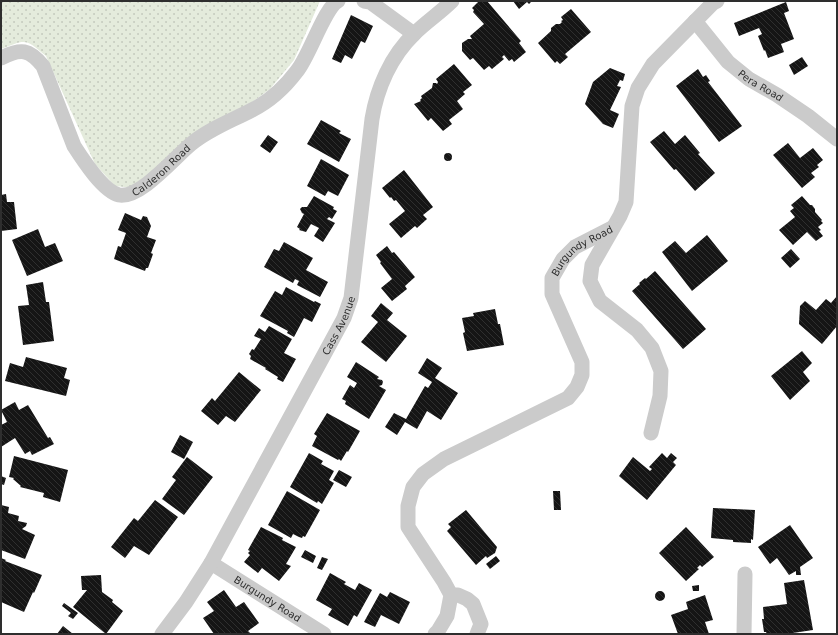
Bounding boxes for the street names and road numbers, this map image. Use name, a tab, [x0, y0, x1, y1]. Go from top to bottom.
street label: Pera Road	[736, 68, 785, 104]
street label: Calderon Road	[130, 142, 193, 198]
street label: Burgundy Road	[549, 224, 614, 278]
street label: Cass Avenue	[320, 295, 357, 357]
street label: Burgundy Road	[232, 574, 303, 624]

